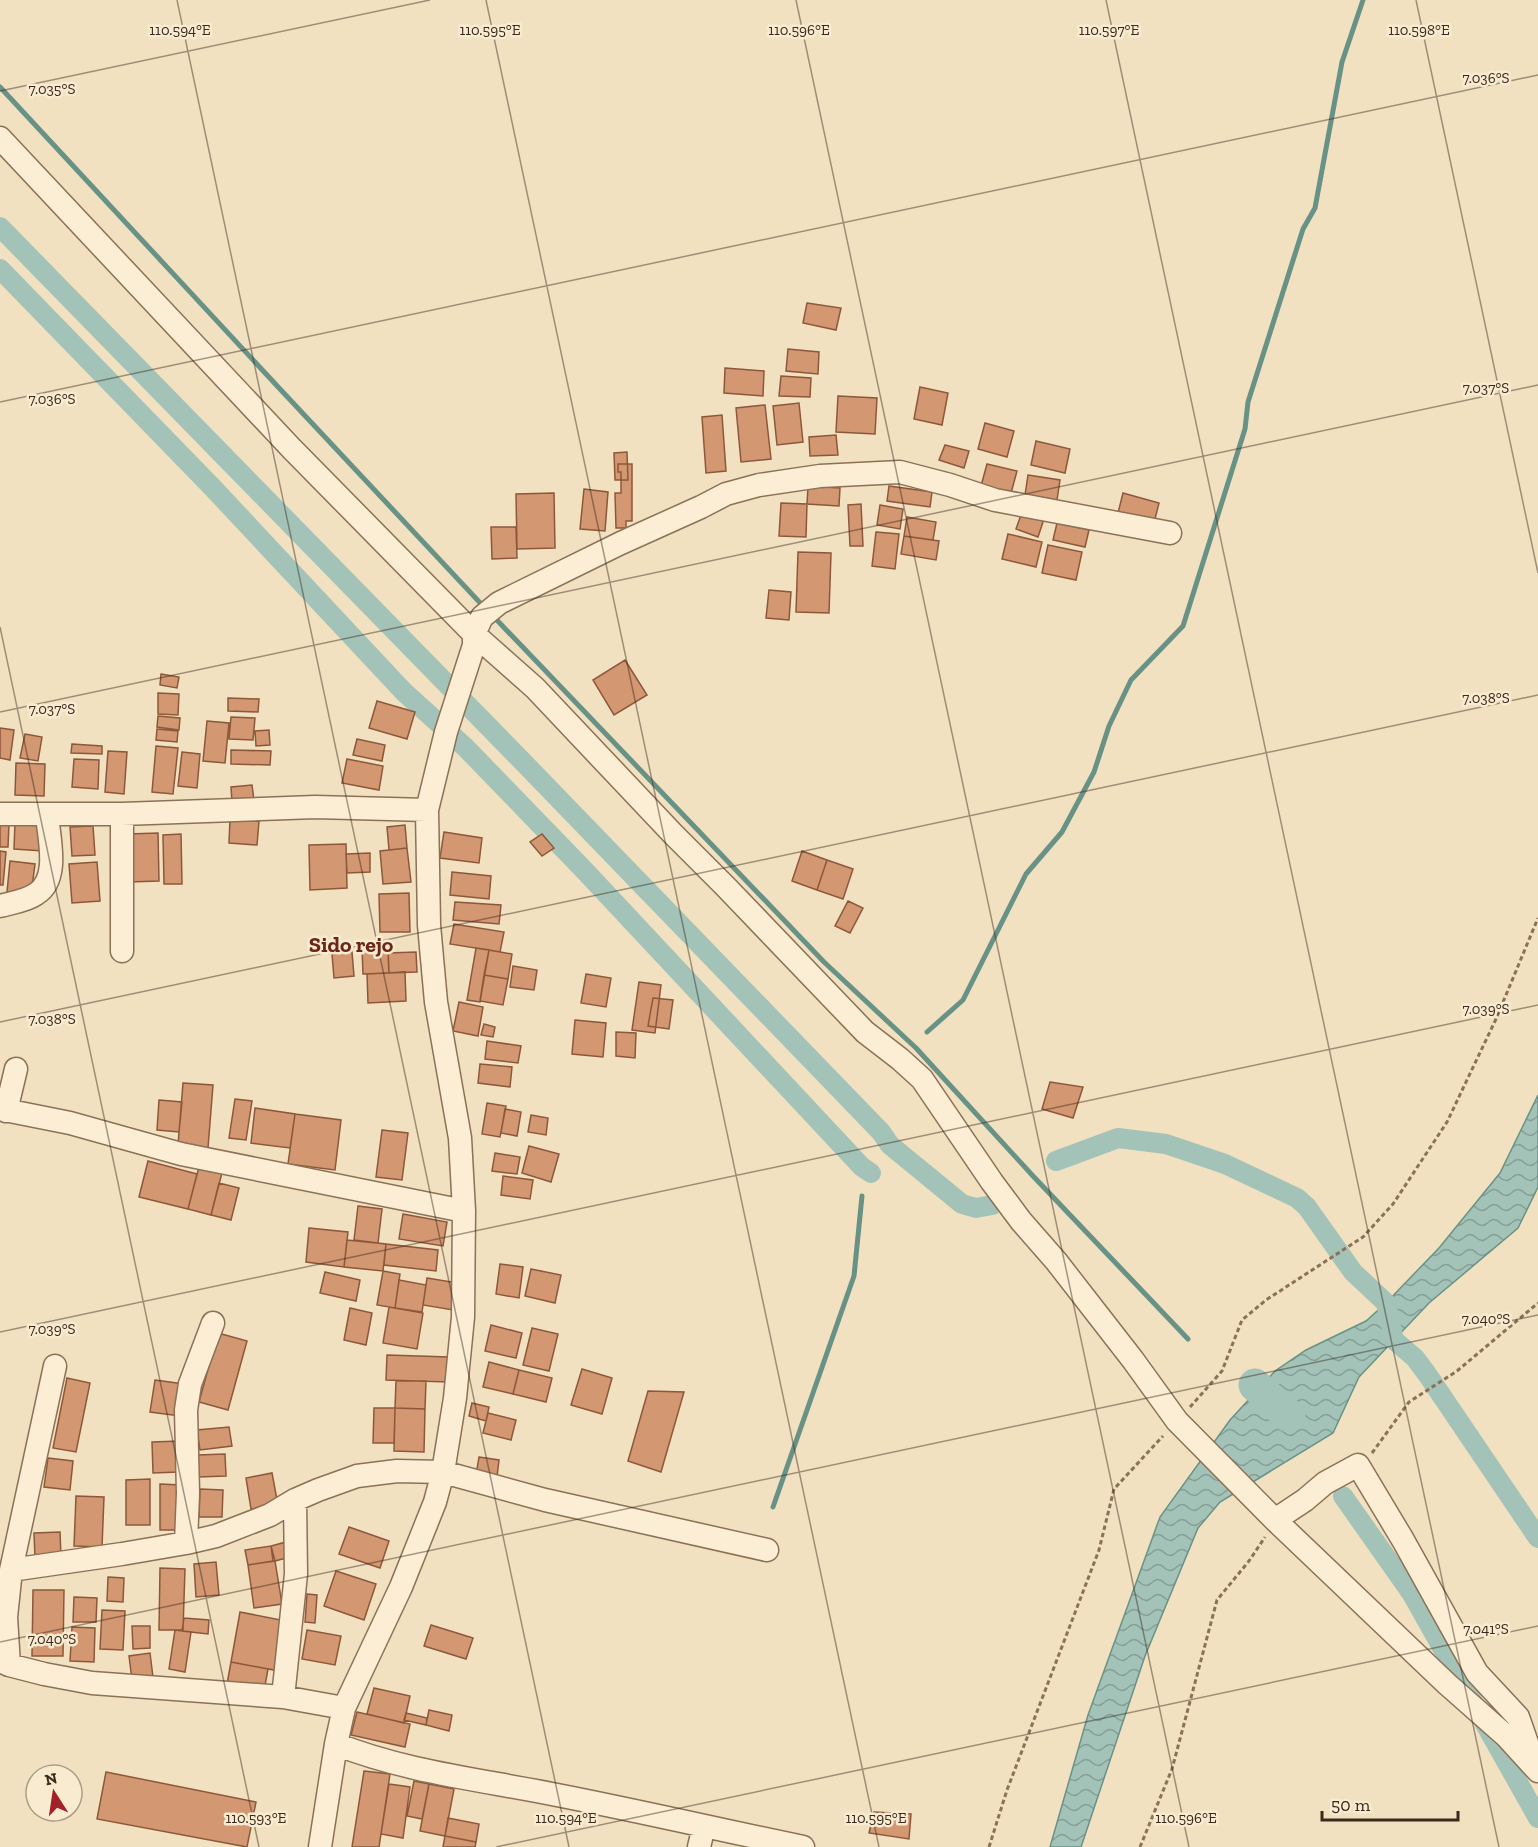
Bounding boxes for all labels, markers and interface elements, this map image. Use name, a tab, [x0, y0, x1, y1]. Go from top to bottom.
text: 110.594°E	[149, 21, 211, 39]
text: 110.595°E	[459, 21, 521, 39]
text: 110.596°E	[768, 21, 830, 39]
text: 110.597°E	[1079, 21, 1139, 39]
text: 110.598°E	[1388, 21, 1450, 39]
text: 7.036°S	[1462, 69, 1510, 87]
text: 7.035°S	[29, 80, 75, 98]
text: 7.037°S	[1463, 379, 1509, 397]
text: 7.036°S	[28, 390, 76, 408]
text: 7.038°S	[1462, 689, 1510, 707]
text: 7.037°S	[29, 700, 75, 718]
district label: Sido rejo	[309, 931, 394, 958]
text: 7.039°S	[1462, 1000, 1510, 1018]
text: 7.038°S	[28, 1010, 76, 1028]
text: 7.040°S	[1462, 1310, 1510, 1328]
text: 7.039°S	[28, 1320, 76, 1338]
text: 7.041°S	[1463, 1620, 1509, 1638]
text: 7.040°S	[28, 1630, 76, 1648]
north arrow	[24, 1763, 84, 1823]
text: N	[43, 1768, 59, 1789]
scale bar	[1322, 1784, 1458, 1822]
text: 50 m	[1331, 1794, 1371, 1816]
text: 110.593°E	[226, 1809, 287, 1827]
text: 110.594°E	[535, 1809, 597, 1827]
text: 110.595°E	[845, 1809, 907, 1827]
text: 110.596°E	[1155, 1809, 1217, 1827]

